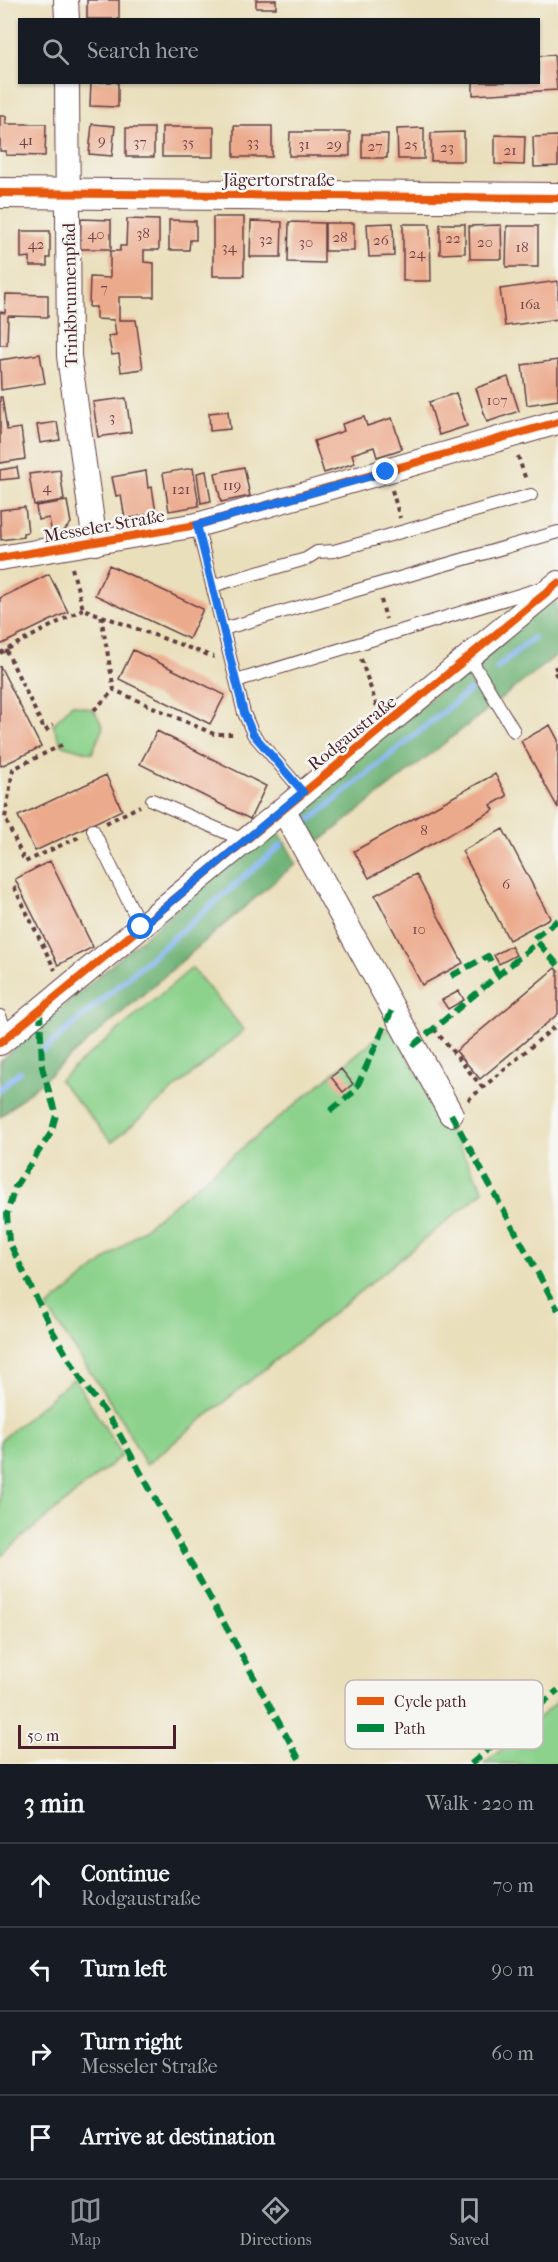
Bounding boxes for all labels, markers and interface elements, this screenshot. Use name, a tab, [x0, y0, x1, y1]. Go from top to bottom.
search box	[18, 18, 540, 84]
icon: search	[39, 35, 72, 68]
text: Search here	[87, 38, 199, 64]
house number: 41	[19, 131, 33, 149]
house number: 9	[98, 131, 106, 149]
house number: 37	[133, 133, 147, 151]
house number: 35	[182, 133, 194, 151]
house number: 33	[247, 133, 259, 151]
house number: 31	[298, 135, 310, 153]
house number: 29	[326, 135, 342, 153]
house number: 25	[404, 135, 418, 153]
house number: 27	[368, 137, 382, 155]
house number: 23	[440, 138, 454, 156]
house number: 21	[503, 141, 517, 159]
street label: Jägertorstraße	[221, 170, 335, 191]
street label: Trinkbrunnenpfad	[59, 222, 82, 367]
house number: 38	[136, 224, 150, 242]
house number: 40	[87, 225, 105, 243]
house number: 28	[332, 228, 348, 246]
house number: 22	[445, 229, 461, 247]
house number: 32	[259, 230, 273, 248]
house number: 26	[373, 231, 390, 249]
house number: 30	[299, 233, 313, 251]
house number: 20	[477, 233, 493, 251]
house number: 42	[28, 235, 45, 253]
house number: 34	[221, 238, 238, 256]
house number: 18	[516, 238, 528, 256]
house number: 24	[409, 244, 426, 262]
house number: 7	[100, 279, 108, 297]
house number: 16a	[520, 295, 541, 313]
house number: 107	[487, 391, 507, 409]
house number: 3	[109, 408, 115, 426]
route end	[372, 458, 398, 484]
house number: 119	[223, 476, 241, 494]
house number: 4	[43, 478, 53, 496]
house number: 121	[172, 480, 190, 498]
street label: Messeler Straße	[42, 505, 167, 548]
street label: Rodgaustraße	[304, 691, 401, 775]
house number: 8	[420, 821, 428, 839]
house number: 6	[502, 875, 511, 893]
route start	[127, 913, 153, 939]
house number: 10	[412, 920, 426, 938]
legend	[345, 1680, 543, 1749]
text: Cycle path	[394, 1692, 466, 1711]
text: Path	[394, 1719, 426, 1738]
scale bar	[18, 1722, 176, 1750]
text: 50 m	[27, 1726, 59, 1745]
text: 3 min	[24, 1788, 85, 1819]
text: Walk · 220 m	[426, 1792, 534, 1815]
text: Continue	[81, 1861, 170, 1887]
icon: ahead	[24, 1869, 57, 1902]
text: 70 m	[492, 1874, 534, 1897]
text: Rodgaustraße	[81, 1887, 201, 1910]
icon: left	[24, 1953, 57, 1986]
text: Turn left	[81, 1956, 167, 1982]
text: 90 m	[492, 1958, 534, 1981]
text: Turn right	[81, 2029, 182, 2055]
icon: right	[24, 2037, 57, 2070]
text: 60 m	[491, 2042, 534, 2065]
text: Messeler Straße	[81, 2055, 218, 2078]
icon: arrive	[24, 2121, 57, 2154]
text: Arrive at destination	[81, 2124, 275, 2150]
tab: Map	[69, 2194, 102, 2249]
tab: Directions	[240, 2194, 312, 2249]
tab: Saved	[449, 2194, 489, 2249]

